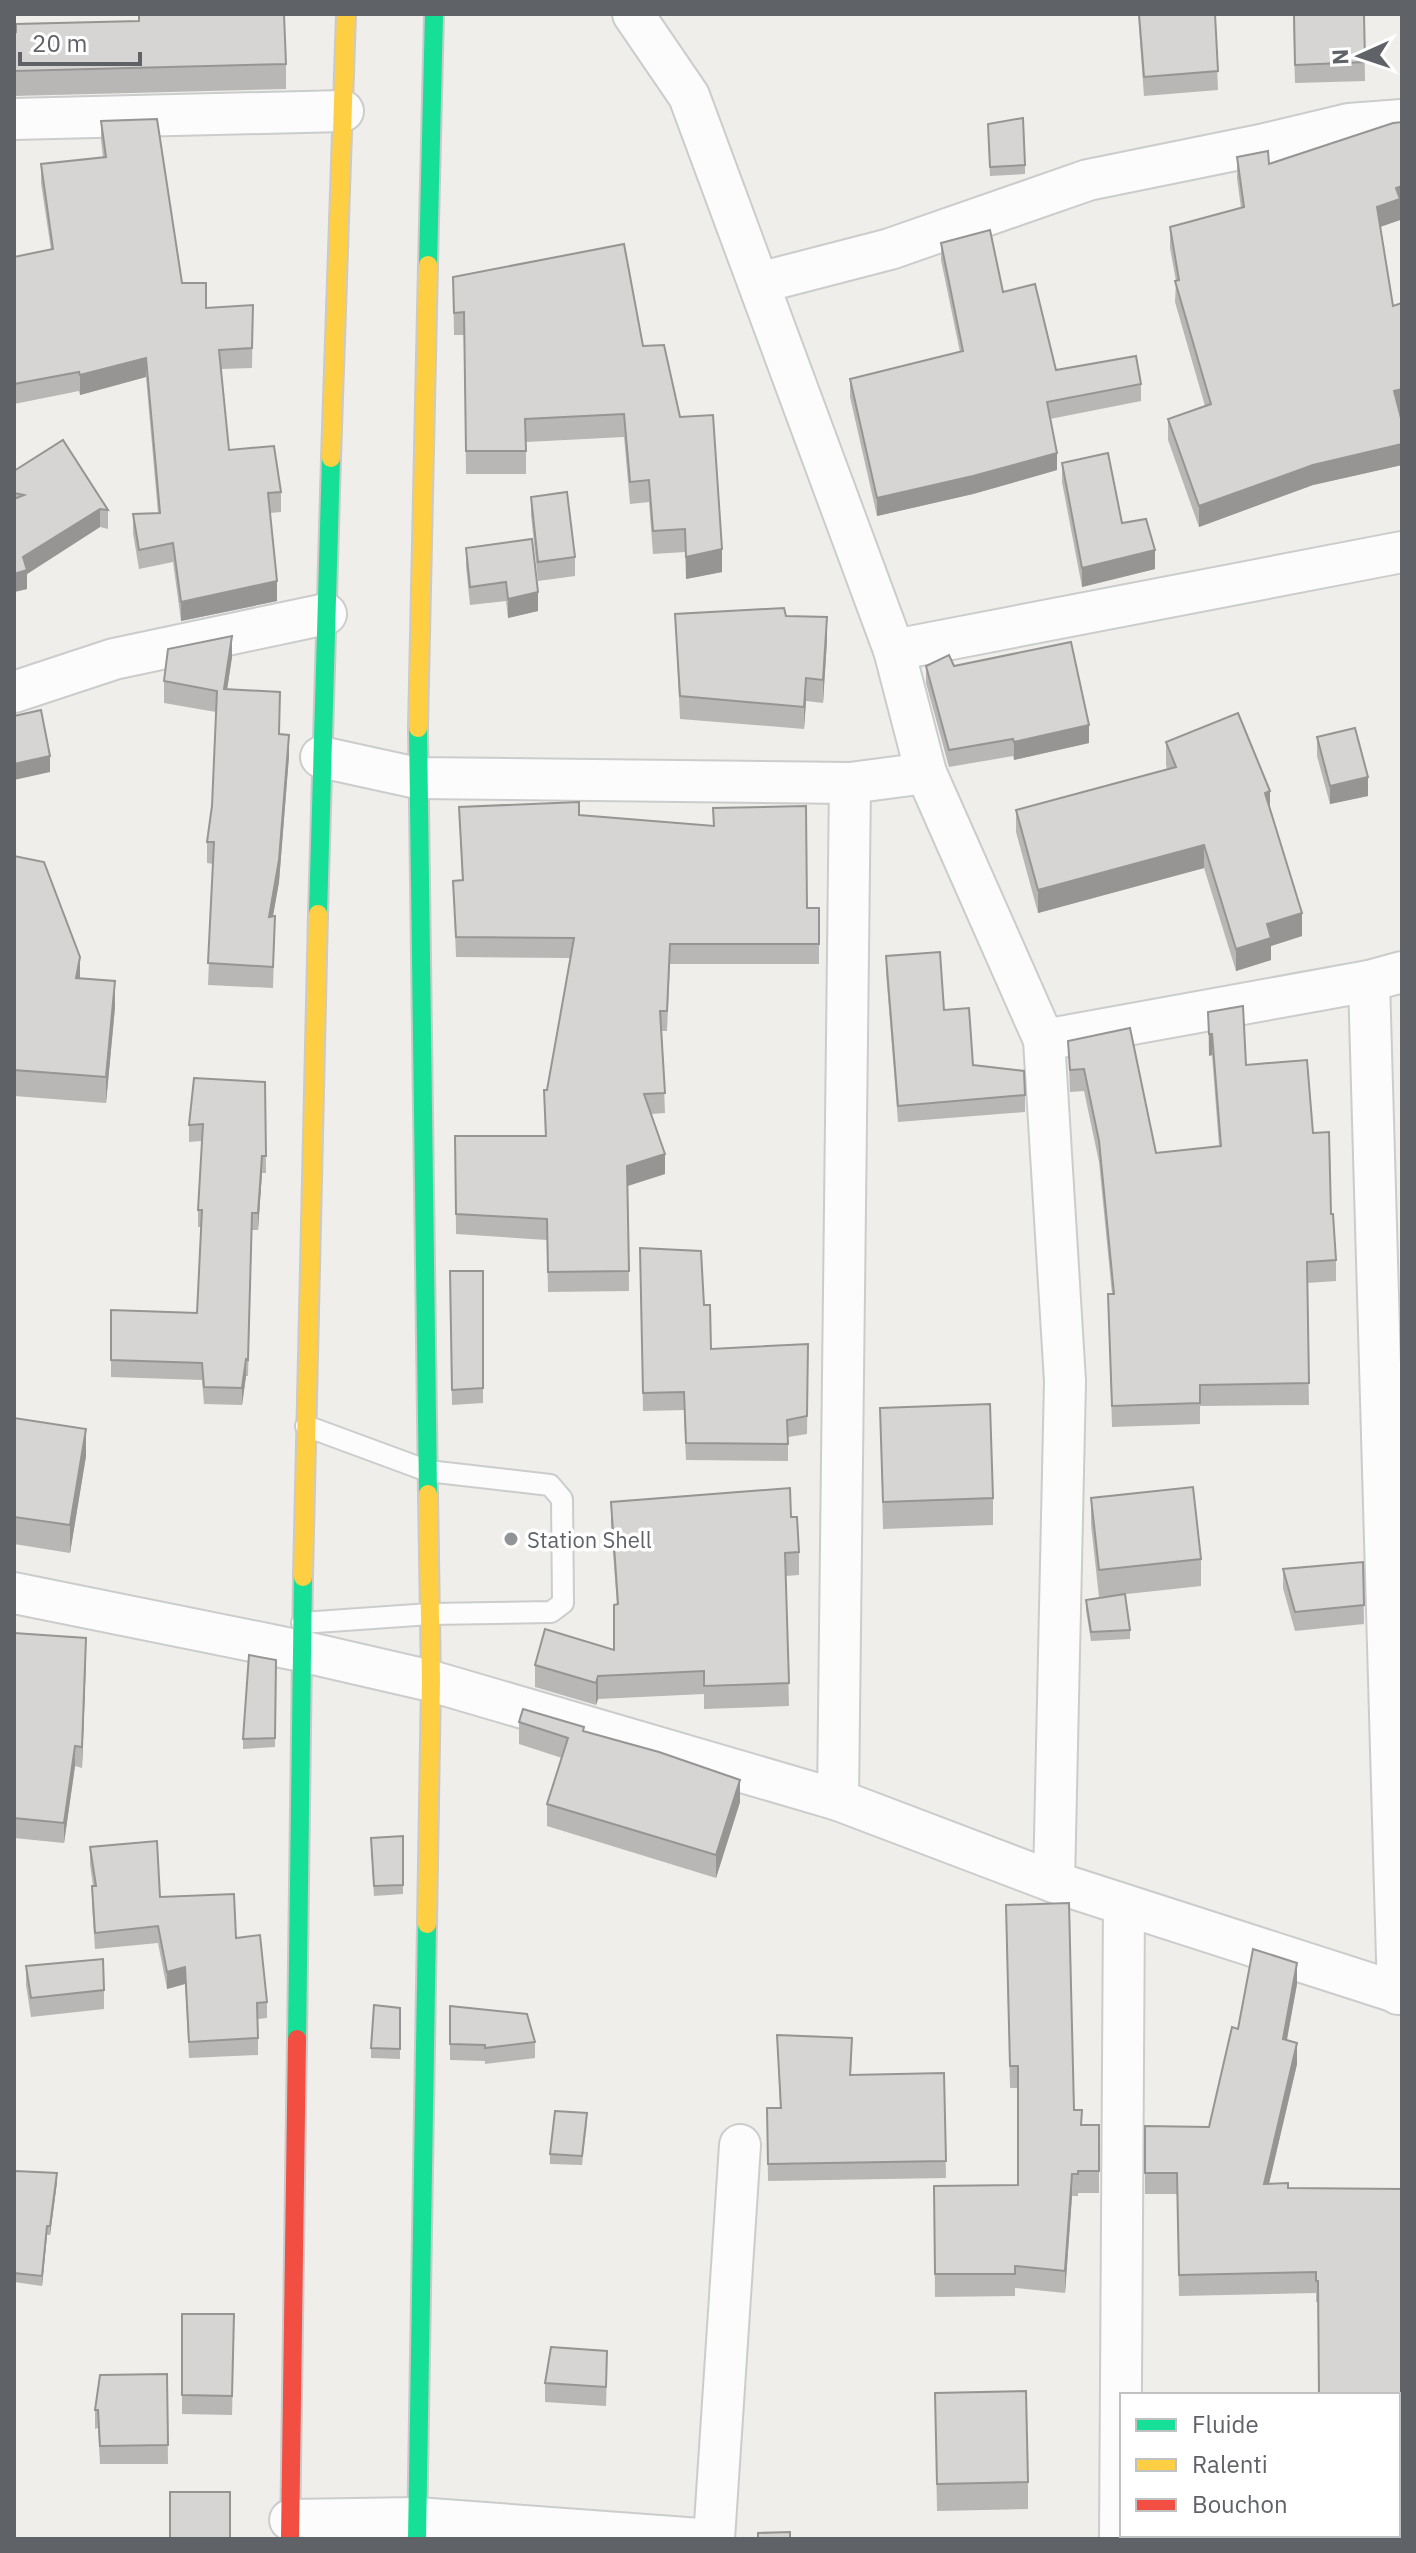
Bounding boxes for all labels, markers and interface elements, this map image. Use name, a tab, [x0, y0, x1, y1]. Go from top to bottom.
scale bar	[20, 16, 140, 66]
north arrow	[1320, 16, 1400, 96]
text: 20 m	[32, 27, 87, 59]
text: N	[1325, 48, 1354, 66]
place label: Station Shell	[527, 1525, 652, 1554]
marker: Station Shell	[502, 1530, 520, 1548]
legend	[1120, 2393, 1400, 2537]
text: Fluide	[1192, 2408, 1259, 2440]
text: Ralenti	[1192, 2448, 1268, 2480]
text: Bouchon	[1192, 2488, 1288, 2520]

